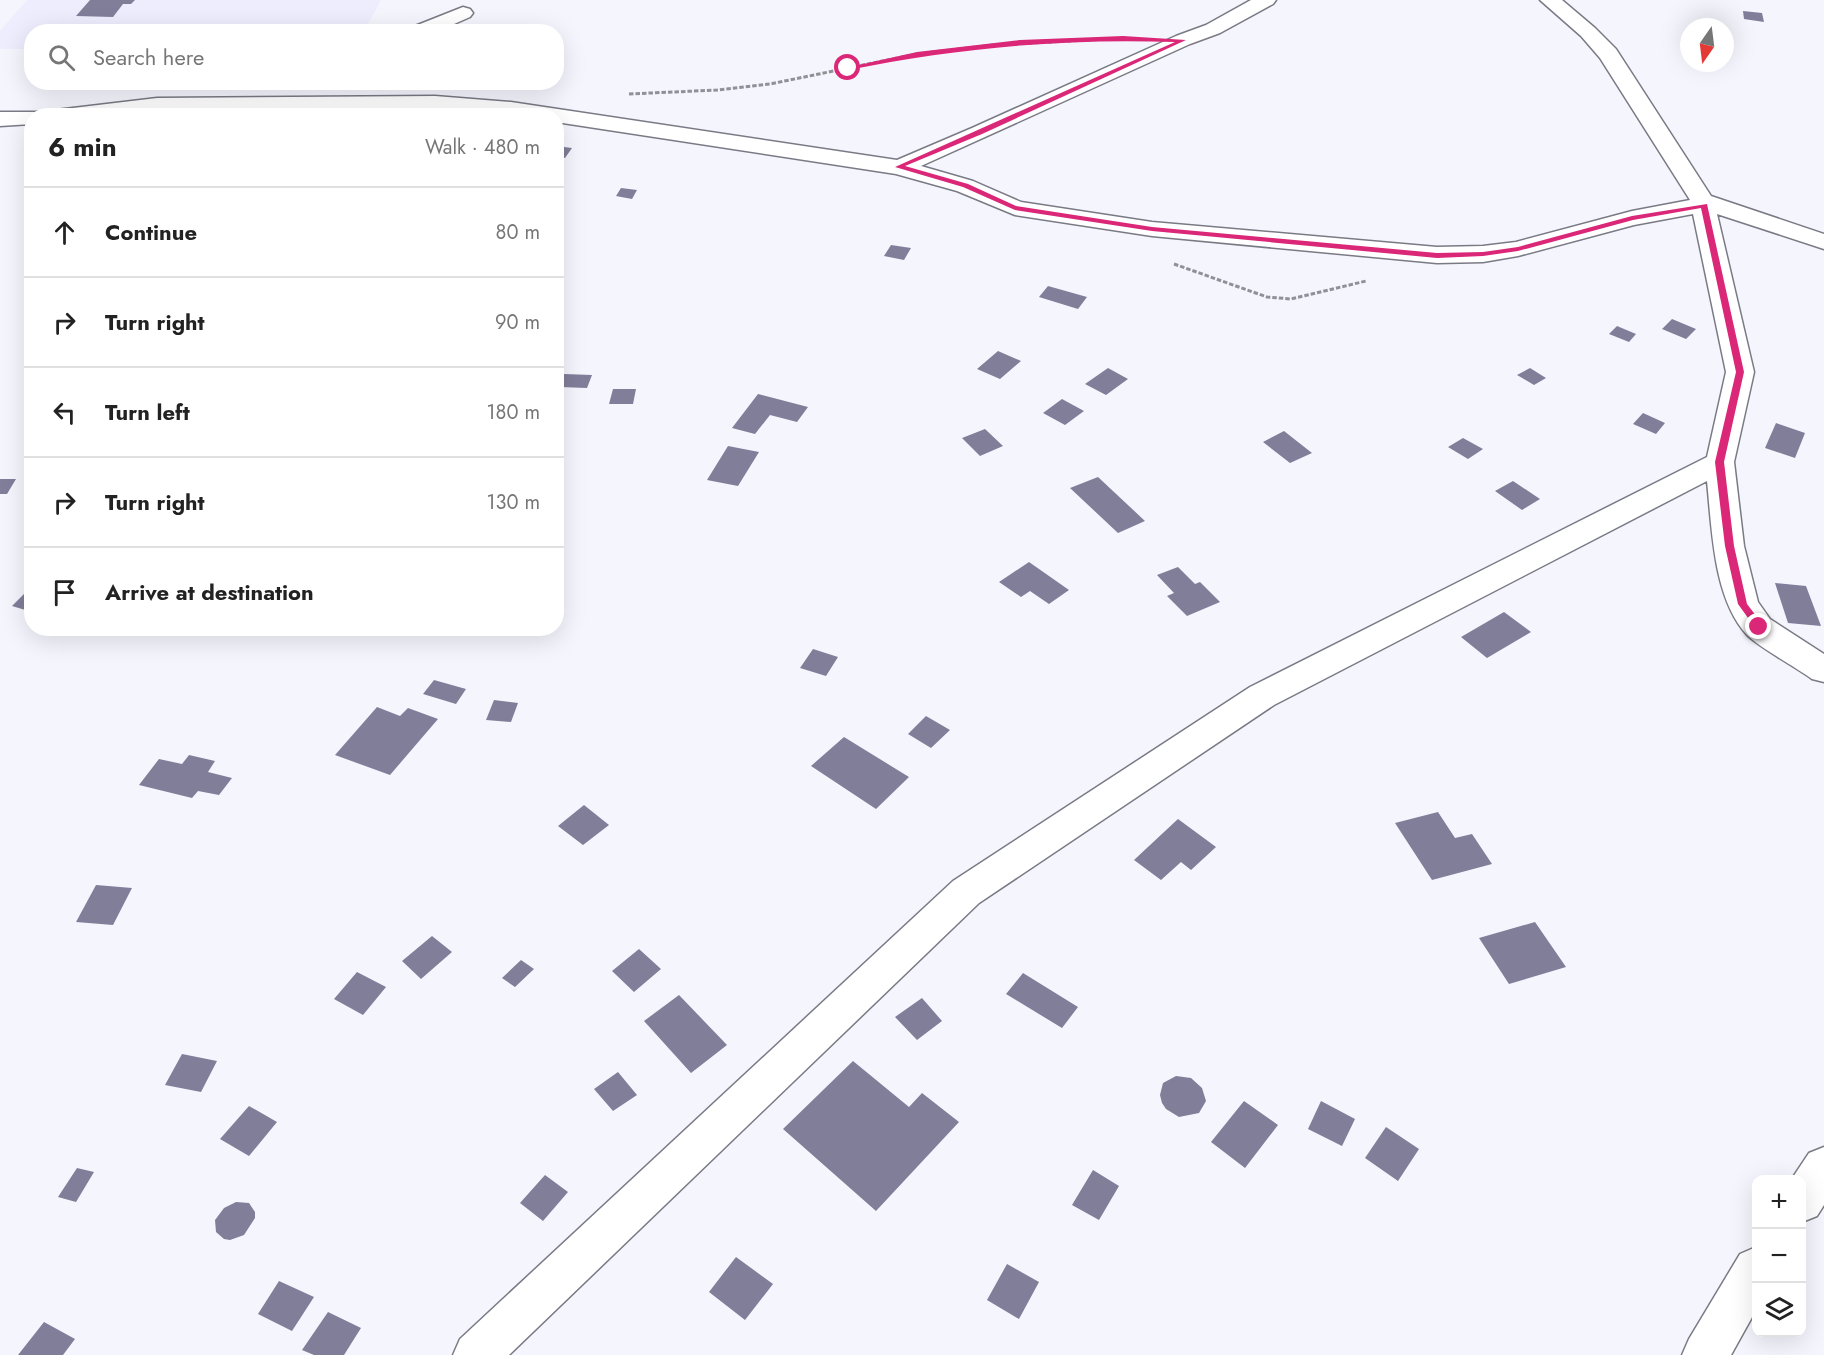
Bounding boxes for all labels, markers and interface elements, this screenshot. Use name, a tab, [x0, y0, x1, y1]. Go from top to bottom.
north arrow	[1680, 18, 1734, 72]
search box	[24, 24, 564, 90]
icon: search	[45, 41, 78, 74]
text: Search here	[93, 41, 204, 73]
route start	[834, 54, 860, 80]
text: 6 min	[48, 128, 117, 166]
text: Walk · 480 m	[425, 133, 540, 162]
icon: ahead	[48, 216, 81, 249]
text: Continue	[105, 216, 197, 248]
text: 80 m	[495, 218, 540, 247]
icon: right	[48, 306, 81, 339]
text: Turn right	[105, 306, 205, 338]
text: 90 m	[495, 308, 540, 337]
icon: left	[48, 396, 81, 429]
text: Turn left	[105, 396, 190, 428]
text: 180 m	[486, 398, 540, 427]
icon: right	[48, 486, 81, 519]
text: Turn right	[105, 486, 205, 518]
text: 130 m	[486, 488, 540, 517]
icon: arrive	[48, 576, 81, 609]
text: Arrive at destination	[105, 576, 314, 608]
route end	[1745, 613, 1771, 639]
map controls	[1752, 1175, 1806, 1337]
button: +	[1752, 1175, 1806, 1229]
button: −	[1752, 1229, 1806, 1283]
button: layers	[1752, 1283, 1806, 1337]

